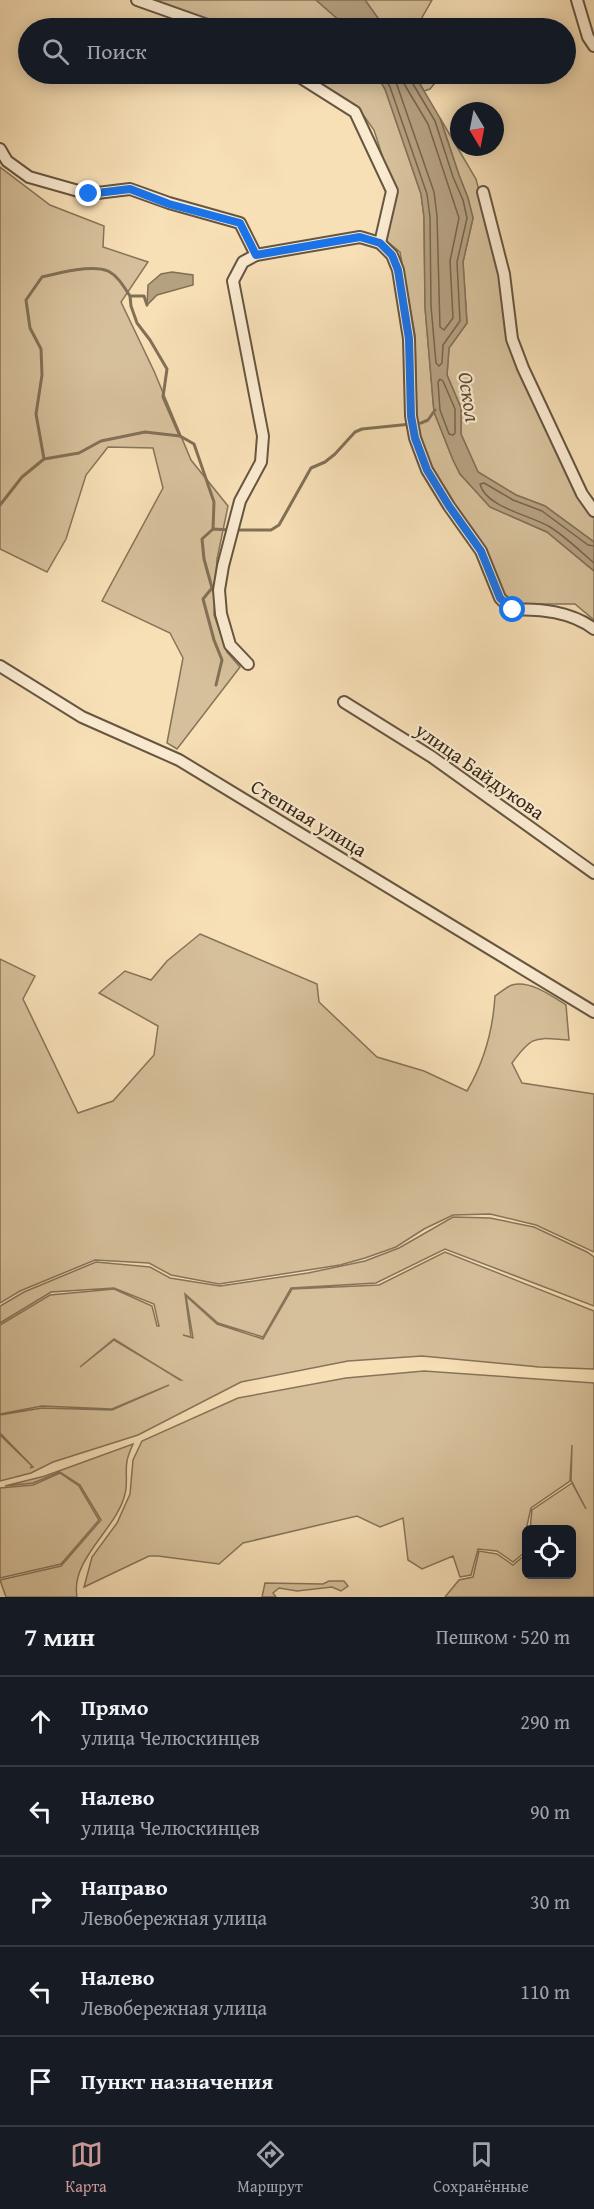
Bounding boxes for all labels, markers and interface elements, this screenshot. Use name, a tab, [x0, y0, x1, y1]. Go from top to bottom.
search box	[18, 18, 576, 84]
icon: search	[39, 35, 72, 68]
text: Поиск	[87, 35, 147, 67]
north arrow	[450, 102, 504, 156]
route end	[75, 180, 101, 206]
water label: Оскол	[450, 370, 489, 424]
route start	[499, 596, 525, 622]
street label: улица Байдукова	[409, 715, 551, 826]
street label: Степная улица	[246, 771, 373, 864]
map controls	[522, 1525, 576, 1579]
button: locate	[522, 1525, 576, 1579]
text: 7 мин	[24, 1617, 95, 1656]
text: Пешком · 520 m	[436, 1622, 570, 1651]
text: Прямо	[81, 1691, 148, 1723]
icon: ahead	[24, 1705, 57, 1738]
text: 290 m	[520, 1707, 570, 1736]
text: улица Челюскинцев	[81, 1723, 260, 1752]
text: Налево	[81, 1781, 154, 1813]
icon: left	[24, 1795, 57, 1828]
text: 90 m	[530, 1797, 570, 1826]
text: улица Челюскинцев	[81, 1813, 260, 1842]
text: Направо	[81, 1871, 168, 1903]
icon: right	[24, 1885, 57, 1918]
text: 30 m	[530, 1887, 570, 1916]
text: Левобережная улица	[81, 1903, 267, 1932]
text: Налево	[81, 1961, 154, 1993]
icon: left	[24, 1975, 57, 2008]
text: 110 m	[520, 1977, 570, 2006]
text: Левобережная улица	[81, 1993, 267, 2022]
icon: arrive	[24, 2065, 57, 2098]
text: Пункт назначения	[81, 2065, 273, 2097]
tab: Карта	[65, 2138, 107, 2198]
tab: Маршрут	[237, 2138, 303, 2198]
tab: Сохранённые	[433, 2138, 529, 2198]

